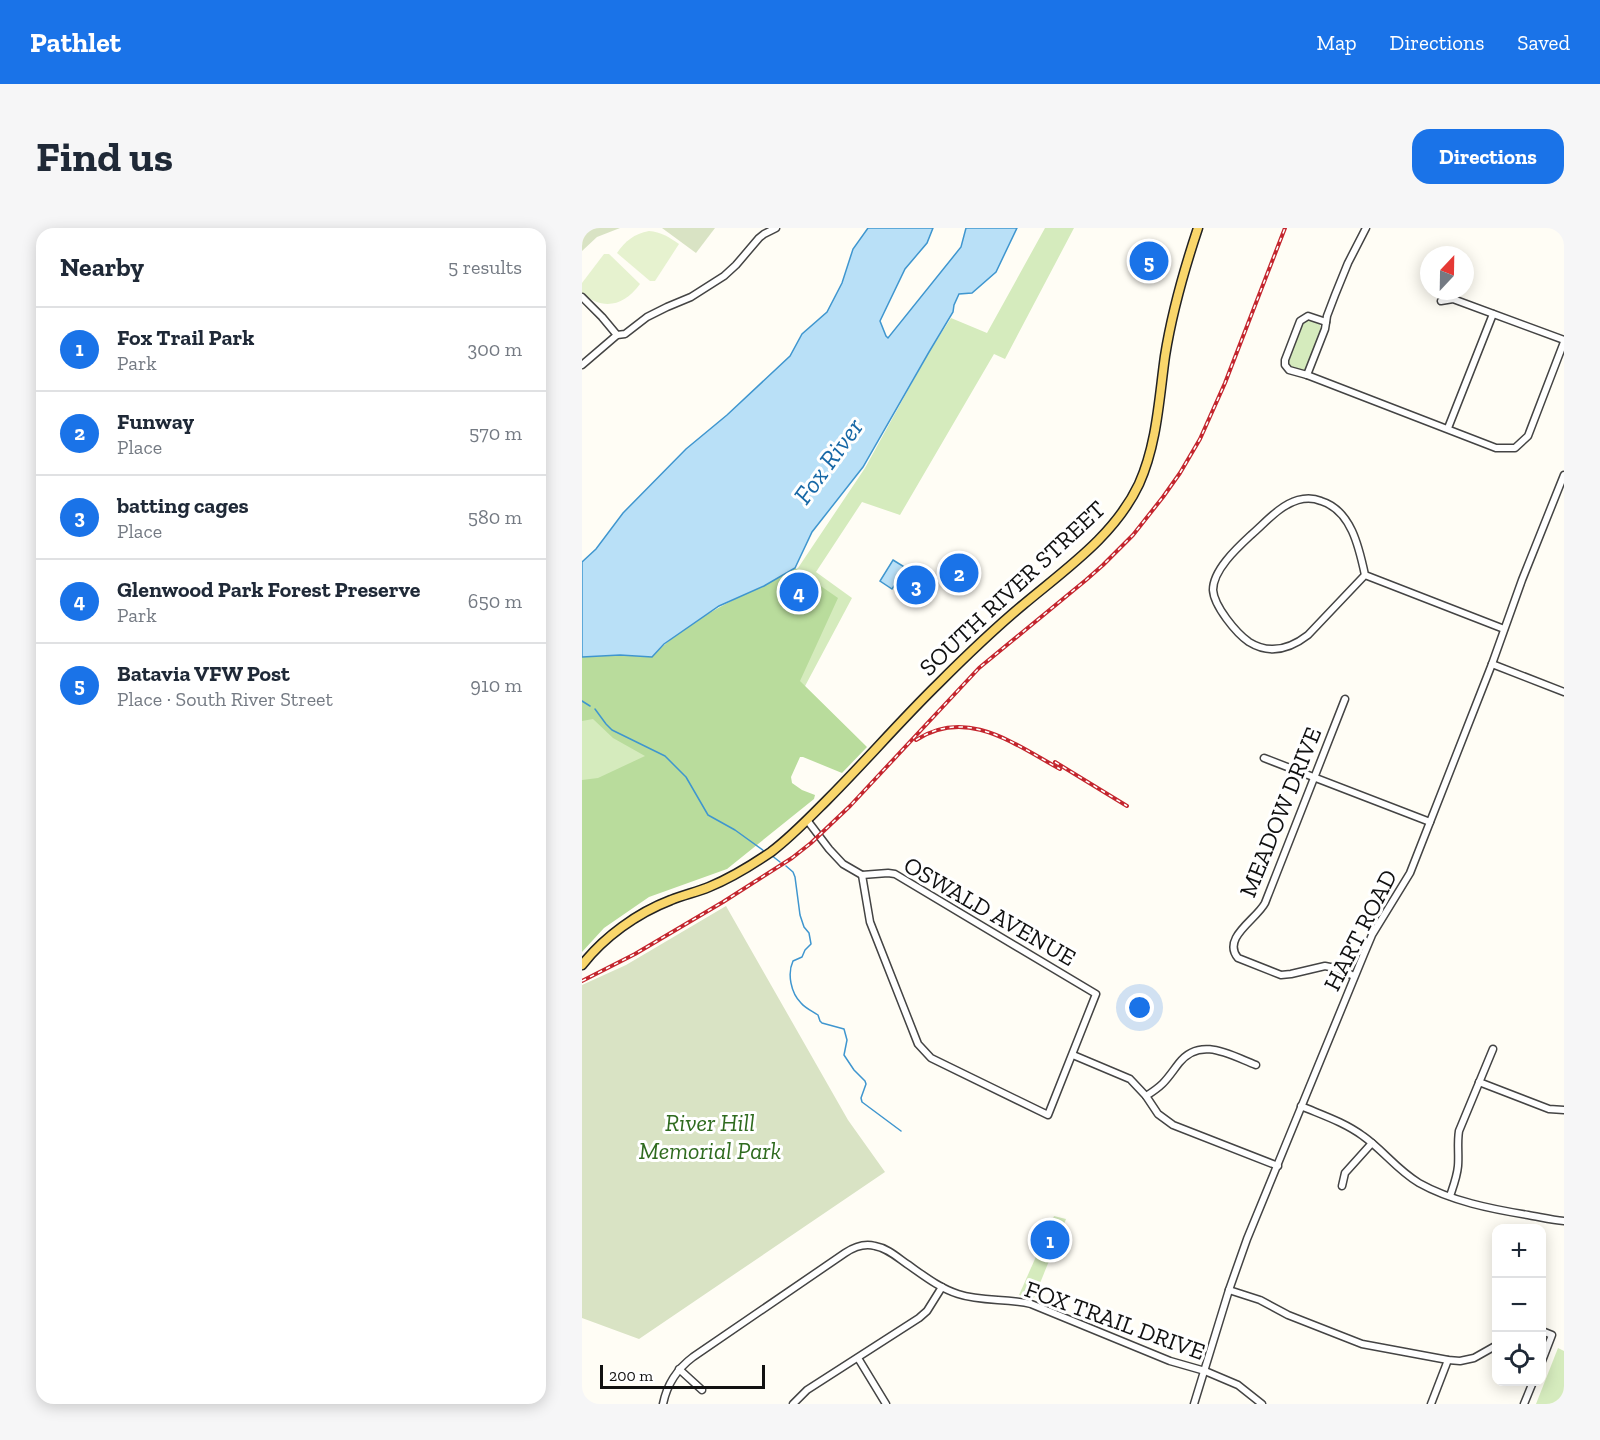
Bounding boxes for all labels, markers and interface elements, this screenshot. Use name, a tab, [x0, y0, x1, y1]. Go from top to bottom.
text: Pathlet	[30, 26, 121, 59]
text: Map	[1317, 30, 1357, 55]
text: Directions	[1390, 30, 1484, 55]
text: Saved	[1517, 30, 1570, 55]
button: Directions	[1412, 129, 1564, 184]
text: Find us	[36, 131, 173, 182]
pin: 5	[1130, 238, 1168, 284]
north arrow	[1420, 246, 1474, 300]
text: Nearby	[60, 251, 144, 283]
text: 5 results	[448, 255, 522, 279]
text: Fox Trail Park	[117, 324, 254, 351]
text: 1	[75, 337, 84, 361]
text: 300 m	[467, 337, 522, 361]
text: Park	[117, 351, 157, 375]
text: Funway	[117, 408, 194, 435]
water label: Fox River	[786, 412, 870, 510]
text: 2	[74, 421, 85, 445]
text: 570 m	[469, 421, 522, 445]
text: Place	[117, 435, 162, 459]
text: batting cages	[117, 492, 249, 519]
street label: SOUTH RIVER STREET	[913, 494, 1111, 682]
text: 3	[74, 505, 85, 529]
text: 580 m	[468, 505, 522, 529]
text: Place	[117, 519, 162, 543]
pin: 2	[940, 550, 979, 596]
pin: 3	[896, 562, 936, 608]
pin: 4	[780, 570, 818, 614]
text: Glenwood Park Forest Preserve	[117, 576, 420, 603]
text: 4	[74, 589, 85, 613]
text: 650 m	[468, 589, 522, 613]
text: Park	[117, 603, 157, 627]
text: Batavia VFW Post	[117, 660, 290, 687]
text: 5	[74, 673, 85, 697]
text: 910 m	[470, 673, 522, 697]
text: Place · South River Street	[117, 687, 333, 711]
street label: MEADOW DRIVE	[1233, 723, 1327, 901]
street label: OSWALD AVENUE	[899, 850, 1081, 972]
street label: HART ROAD	[1317, 865, 1403, 995]
your location	[1125, 993, 1154, 1022]
park label: River Hill Memorial Park	[639, 1108, 782, 1165]
pin: 1	[1030, 1218, 1070, 1262]
map controls	[1492, 1224, 1546, 1386]
button: +	[1492, 1224, 1546, 1278]
street label: FOX TRAIL DRIVE	[1021, 1274, 1209, 1366]
button: −	[1492, 1278, 1546, 1332]
button: locate	[1492, 1332, 1546, 1386]
scale bar	[600, 1362, 765, 1390]
text: 200 m	[609, 1366, 653, 1385]

